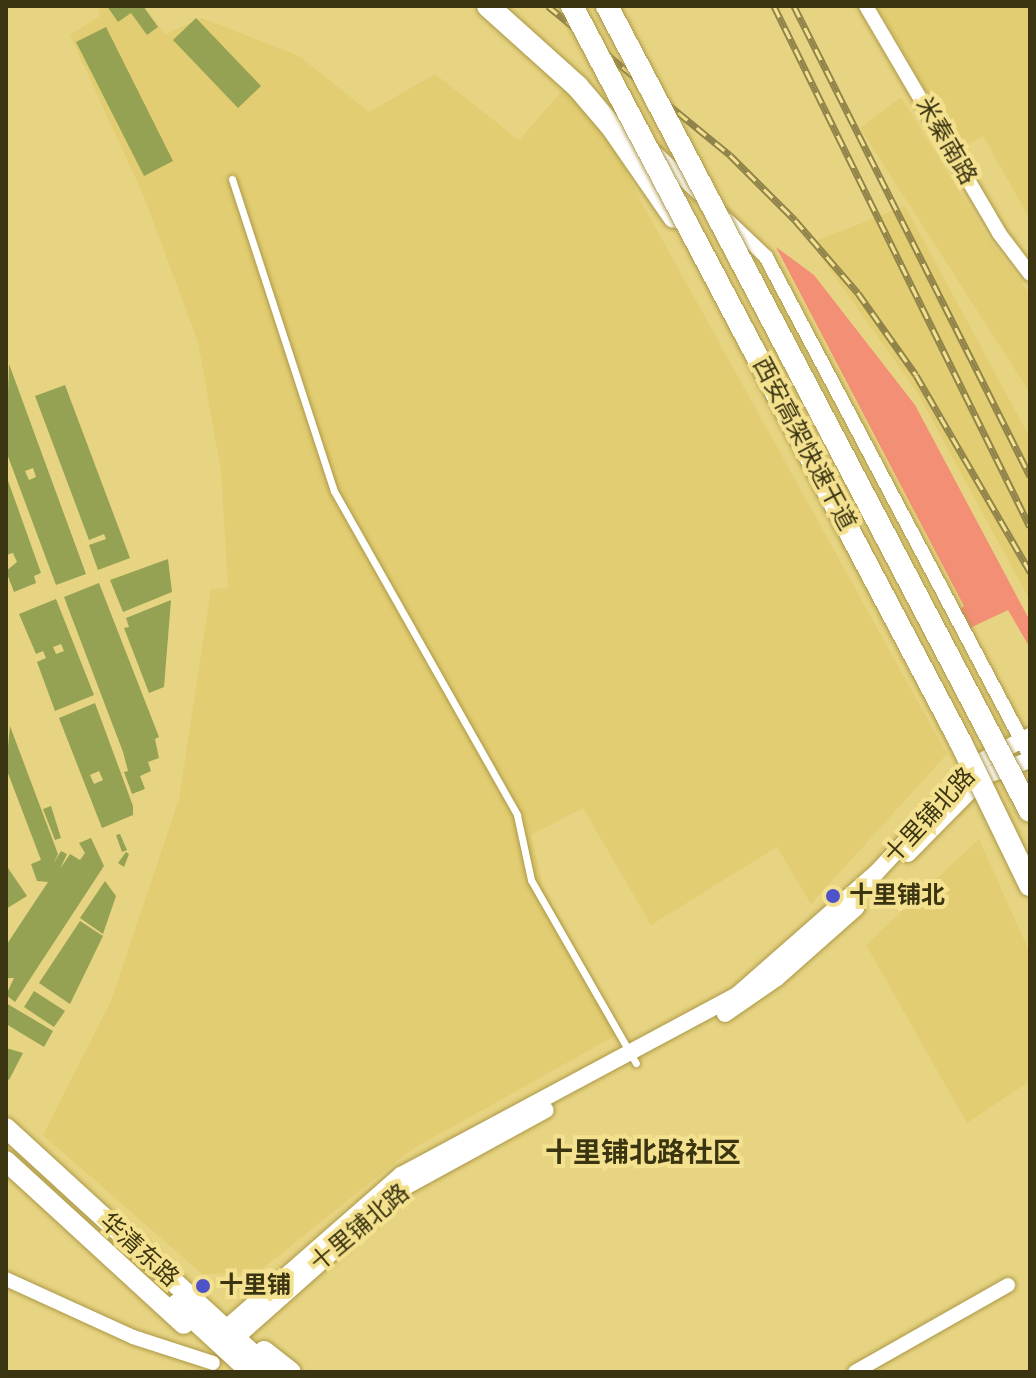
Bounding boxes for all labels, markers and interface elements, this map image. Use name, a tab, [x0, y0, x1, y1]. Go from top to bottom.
street label: 米秦南路	[910, 92, 982, 190]
street label: 西安高架快速干道	[746, 352, 862, 536]
street label: 十里铺北路	[879, 762, 981, 870]
place label: 十里铺北	[849, 882, 945, 910]
marker: 十里铺北	[824, 887, 842, 905]
district label: 十里铺北路社区	[545, 1136, 741, 1170]
street label: 十里铺北路	[305, 1178, 415, 1278]
street label: 华清东路	[94, 1207, 184, 1293]
place label: 十里铺	[219, 1272, 291, 1300]
marker: 十里铺	[194, 1277, 212, 1295]

